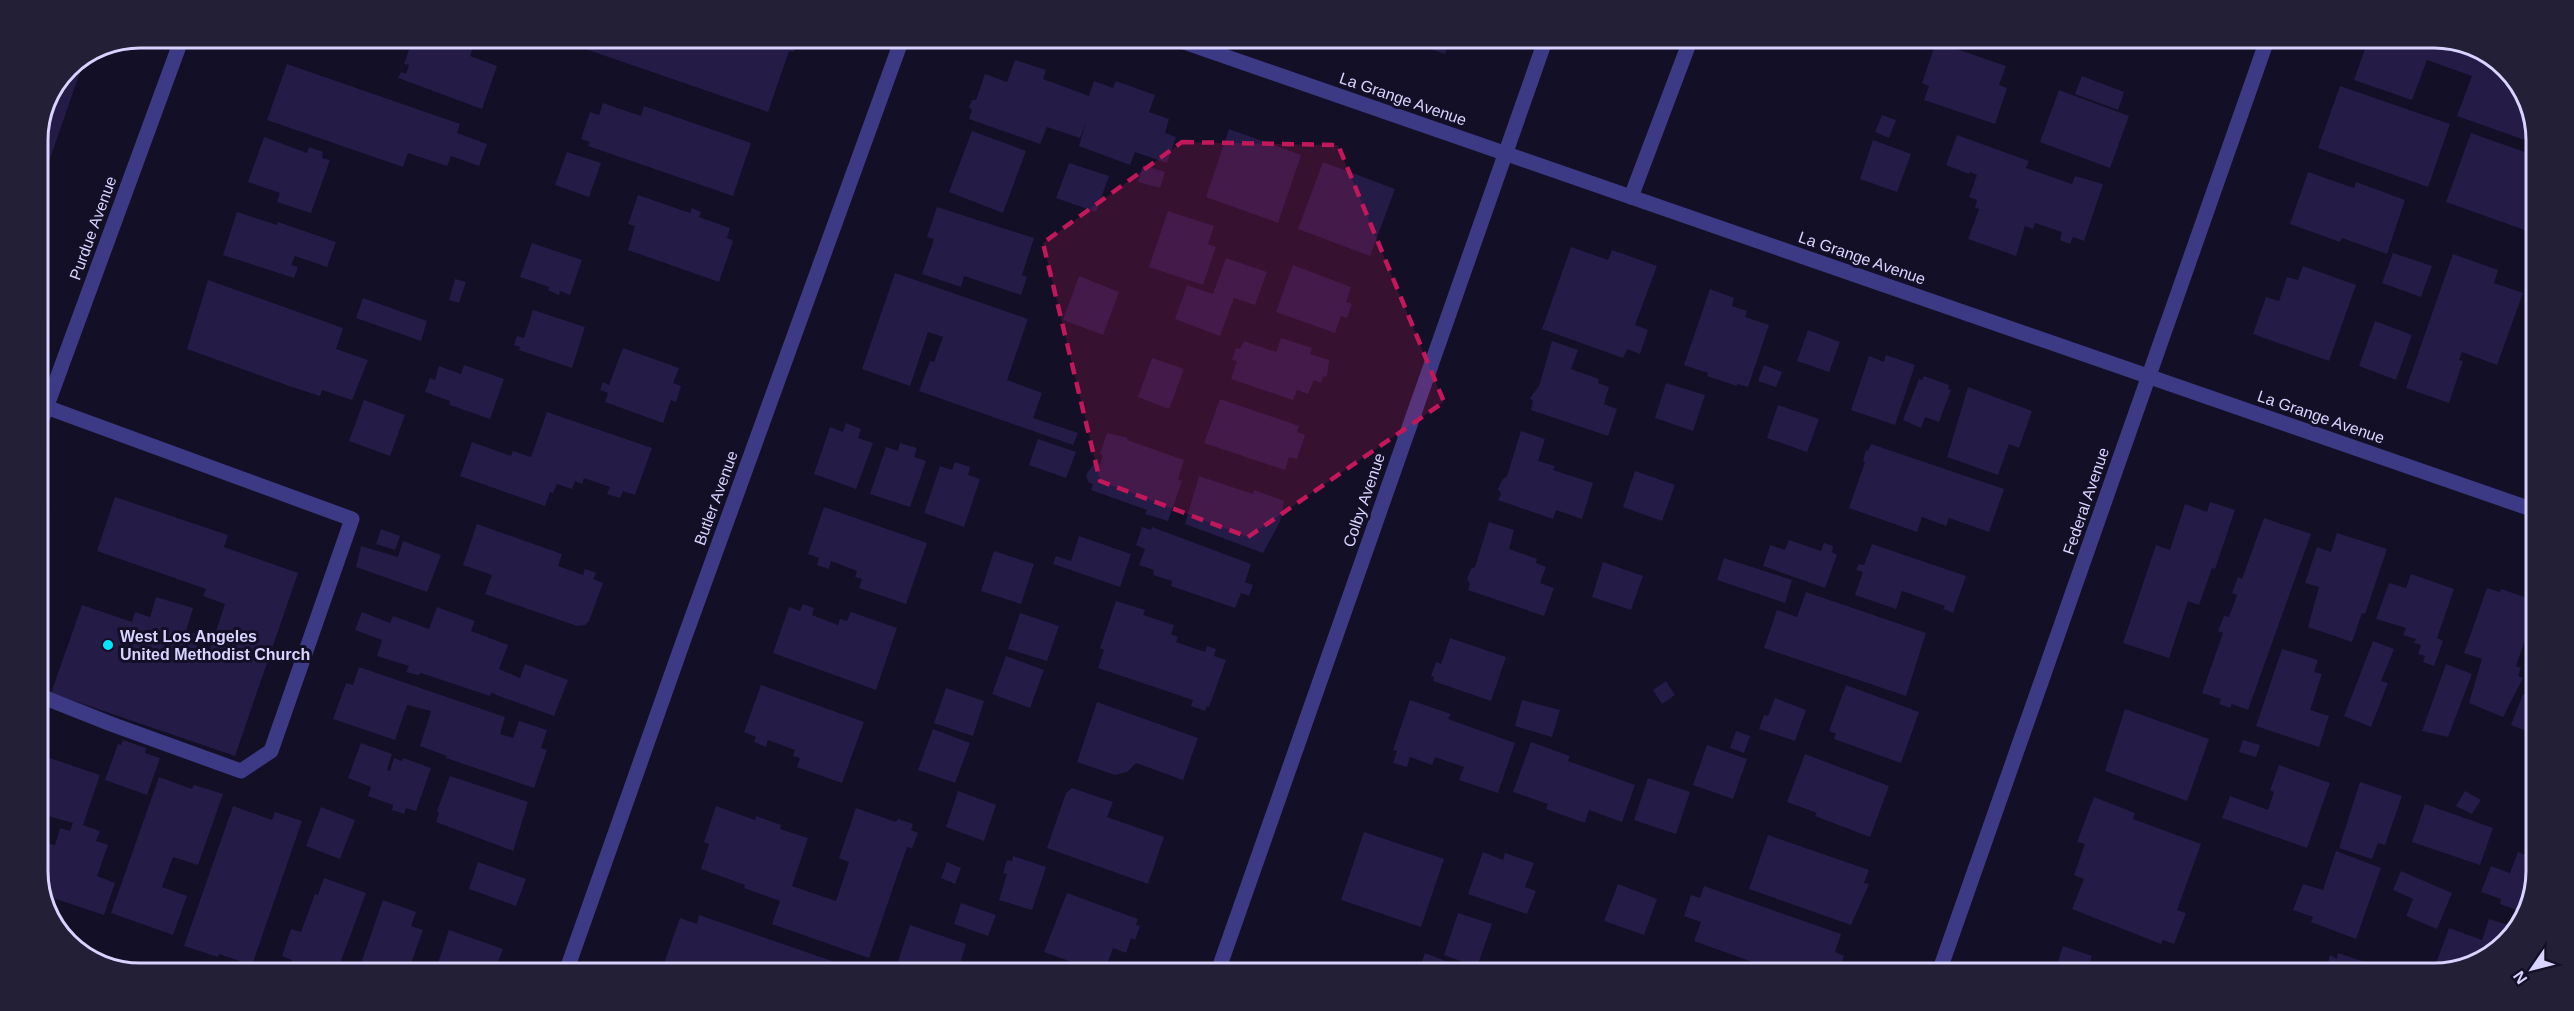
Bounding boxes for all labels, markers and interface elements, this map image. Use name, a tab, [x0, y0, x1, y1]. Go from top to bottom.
street label: La Grange Avenue	[1337, 69, 1469, 129]
street label: Purdue Avenue	[66, 174, 120, 282]
street label: La Grange Avenue	[1796, 228, 1928, 288]
street label: La Grange Avenue	[2255, 387, 2387, 447]
street label: Federal Avenue	[2060, 445, 2112, 557]
street label: Butler Avenue	[691, 448, 741, 548]
street label: Colby Avenue	[1340, 451, 1388, 549]
place label: West Los Angeles United Methodist Church	[120, 628, 310, 663]
marker: West Los Angeles United Methodist Church	[101, 638, 115, 652]
north arrow	[2502, 939, 2562, 999]
text: N	[2510, 968, 2530, 987]

